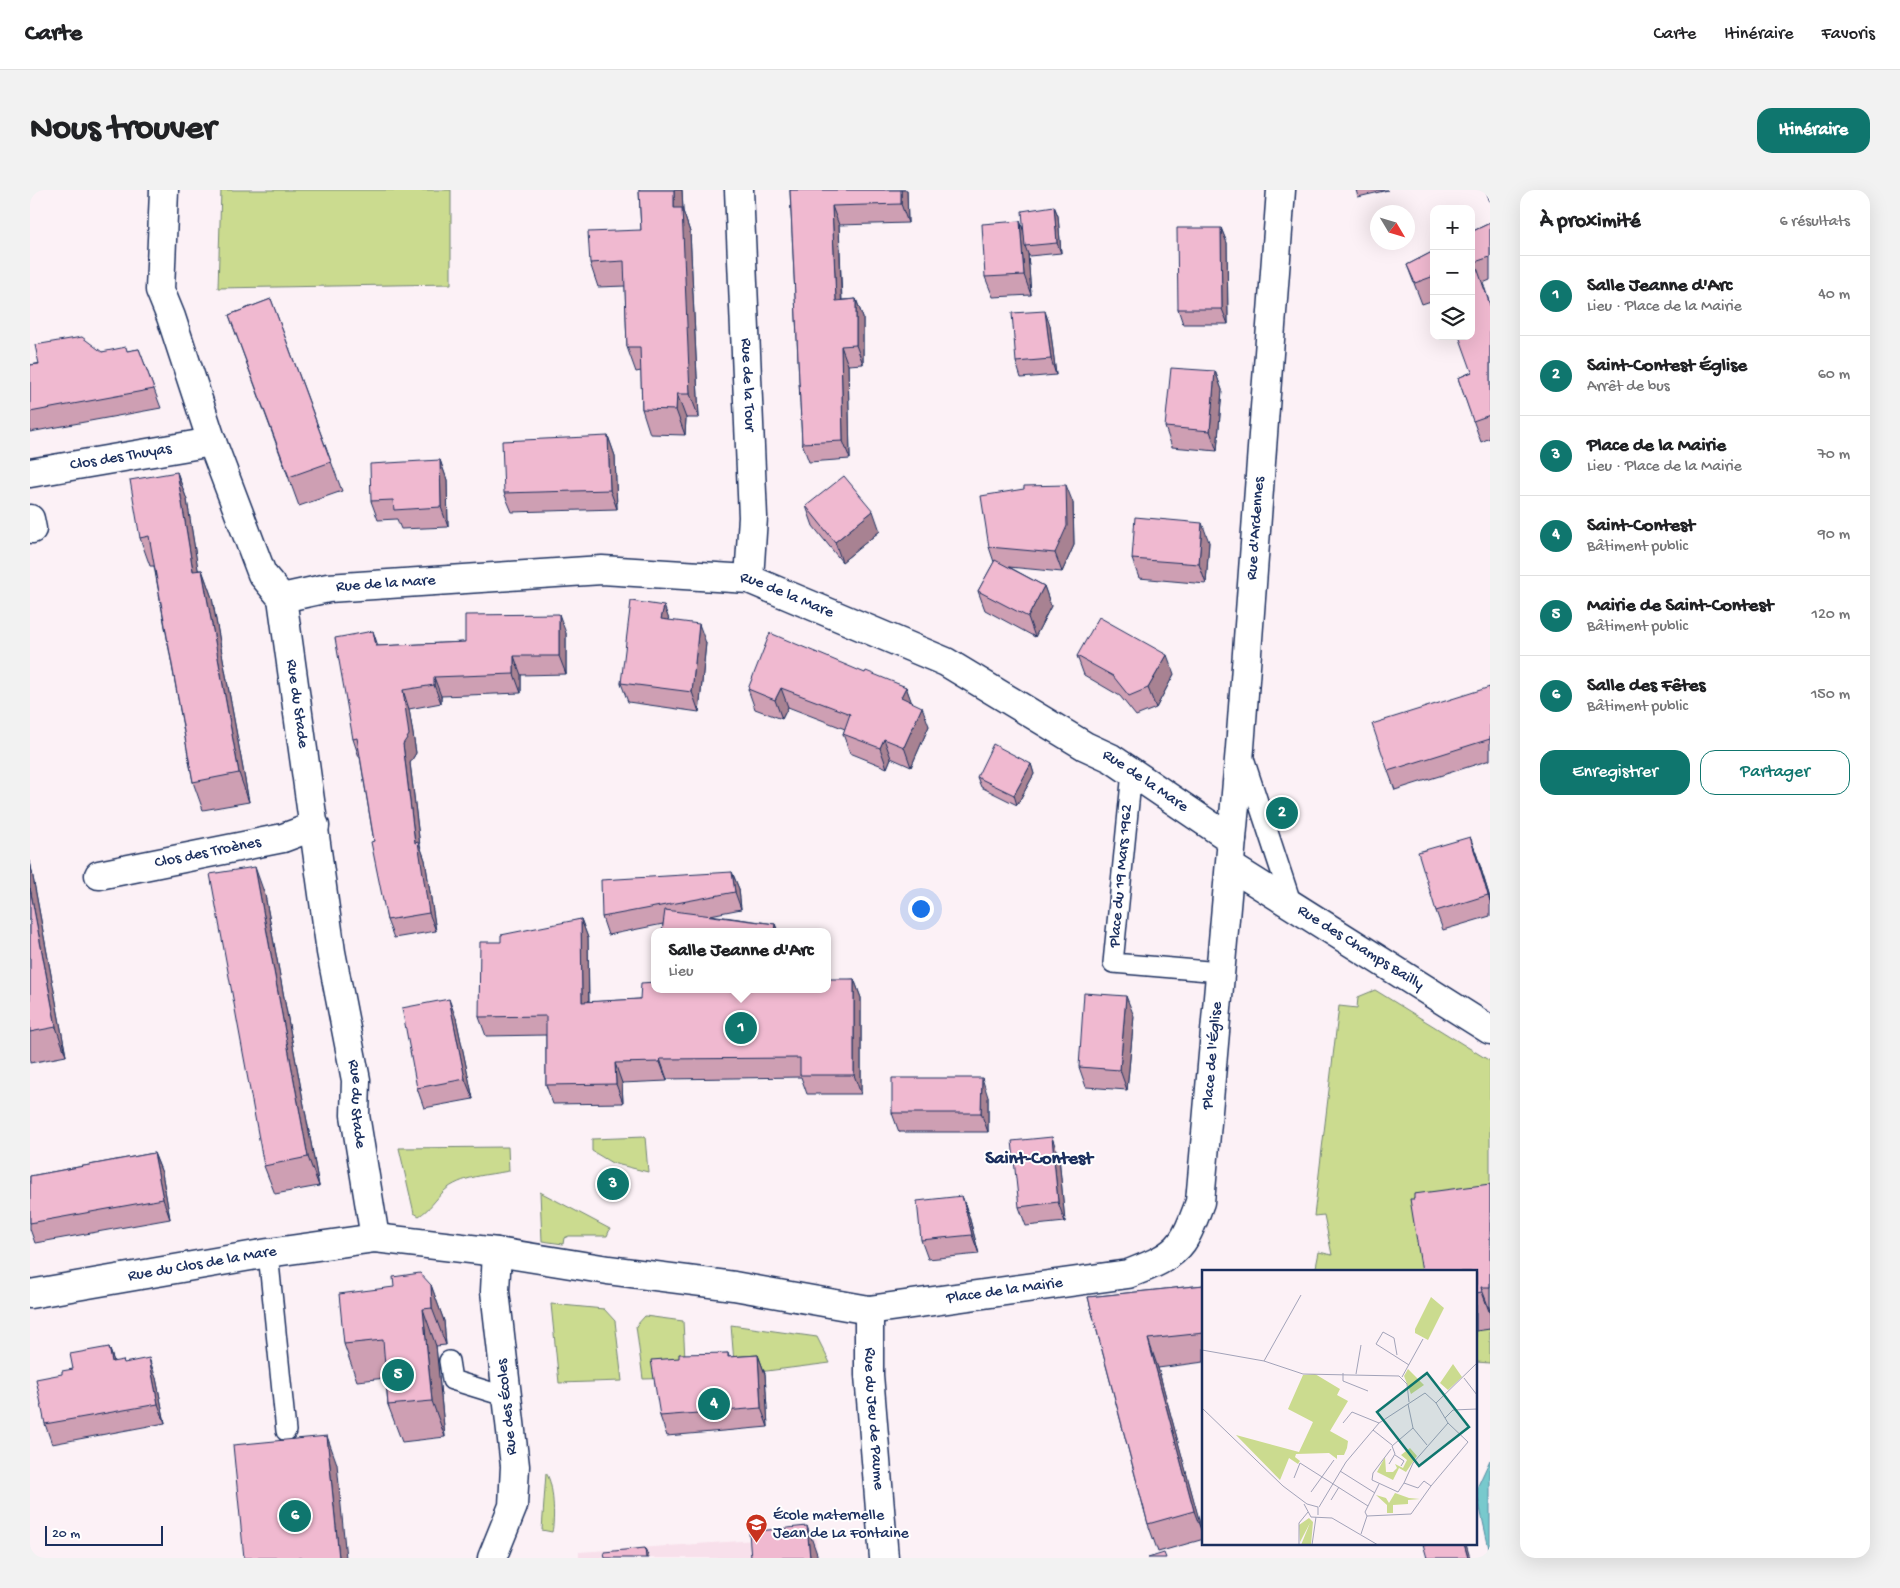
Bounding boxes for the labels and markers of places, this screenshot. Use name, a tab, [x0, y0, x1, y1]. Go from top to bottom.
pin: 2	[1266, 794, 1298, 832]
pin: 1	[725, 1009, 757, 1047]
pin: 3	[597, 1165, 629, 1203]
pin: 5	[382, 1356, 414, 1394]
pin: 4	[698, 1385, 730, 1423]
pin: 6	[279, 1497, 311, 1535]
place label: École maternelle Jean de La Fontaine	[773, 1507, 910, 1544]
school or university icon: École maternelle Jean de La Fontaine	[745, 1513, 769, 1544]

